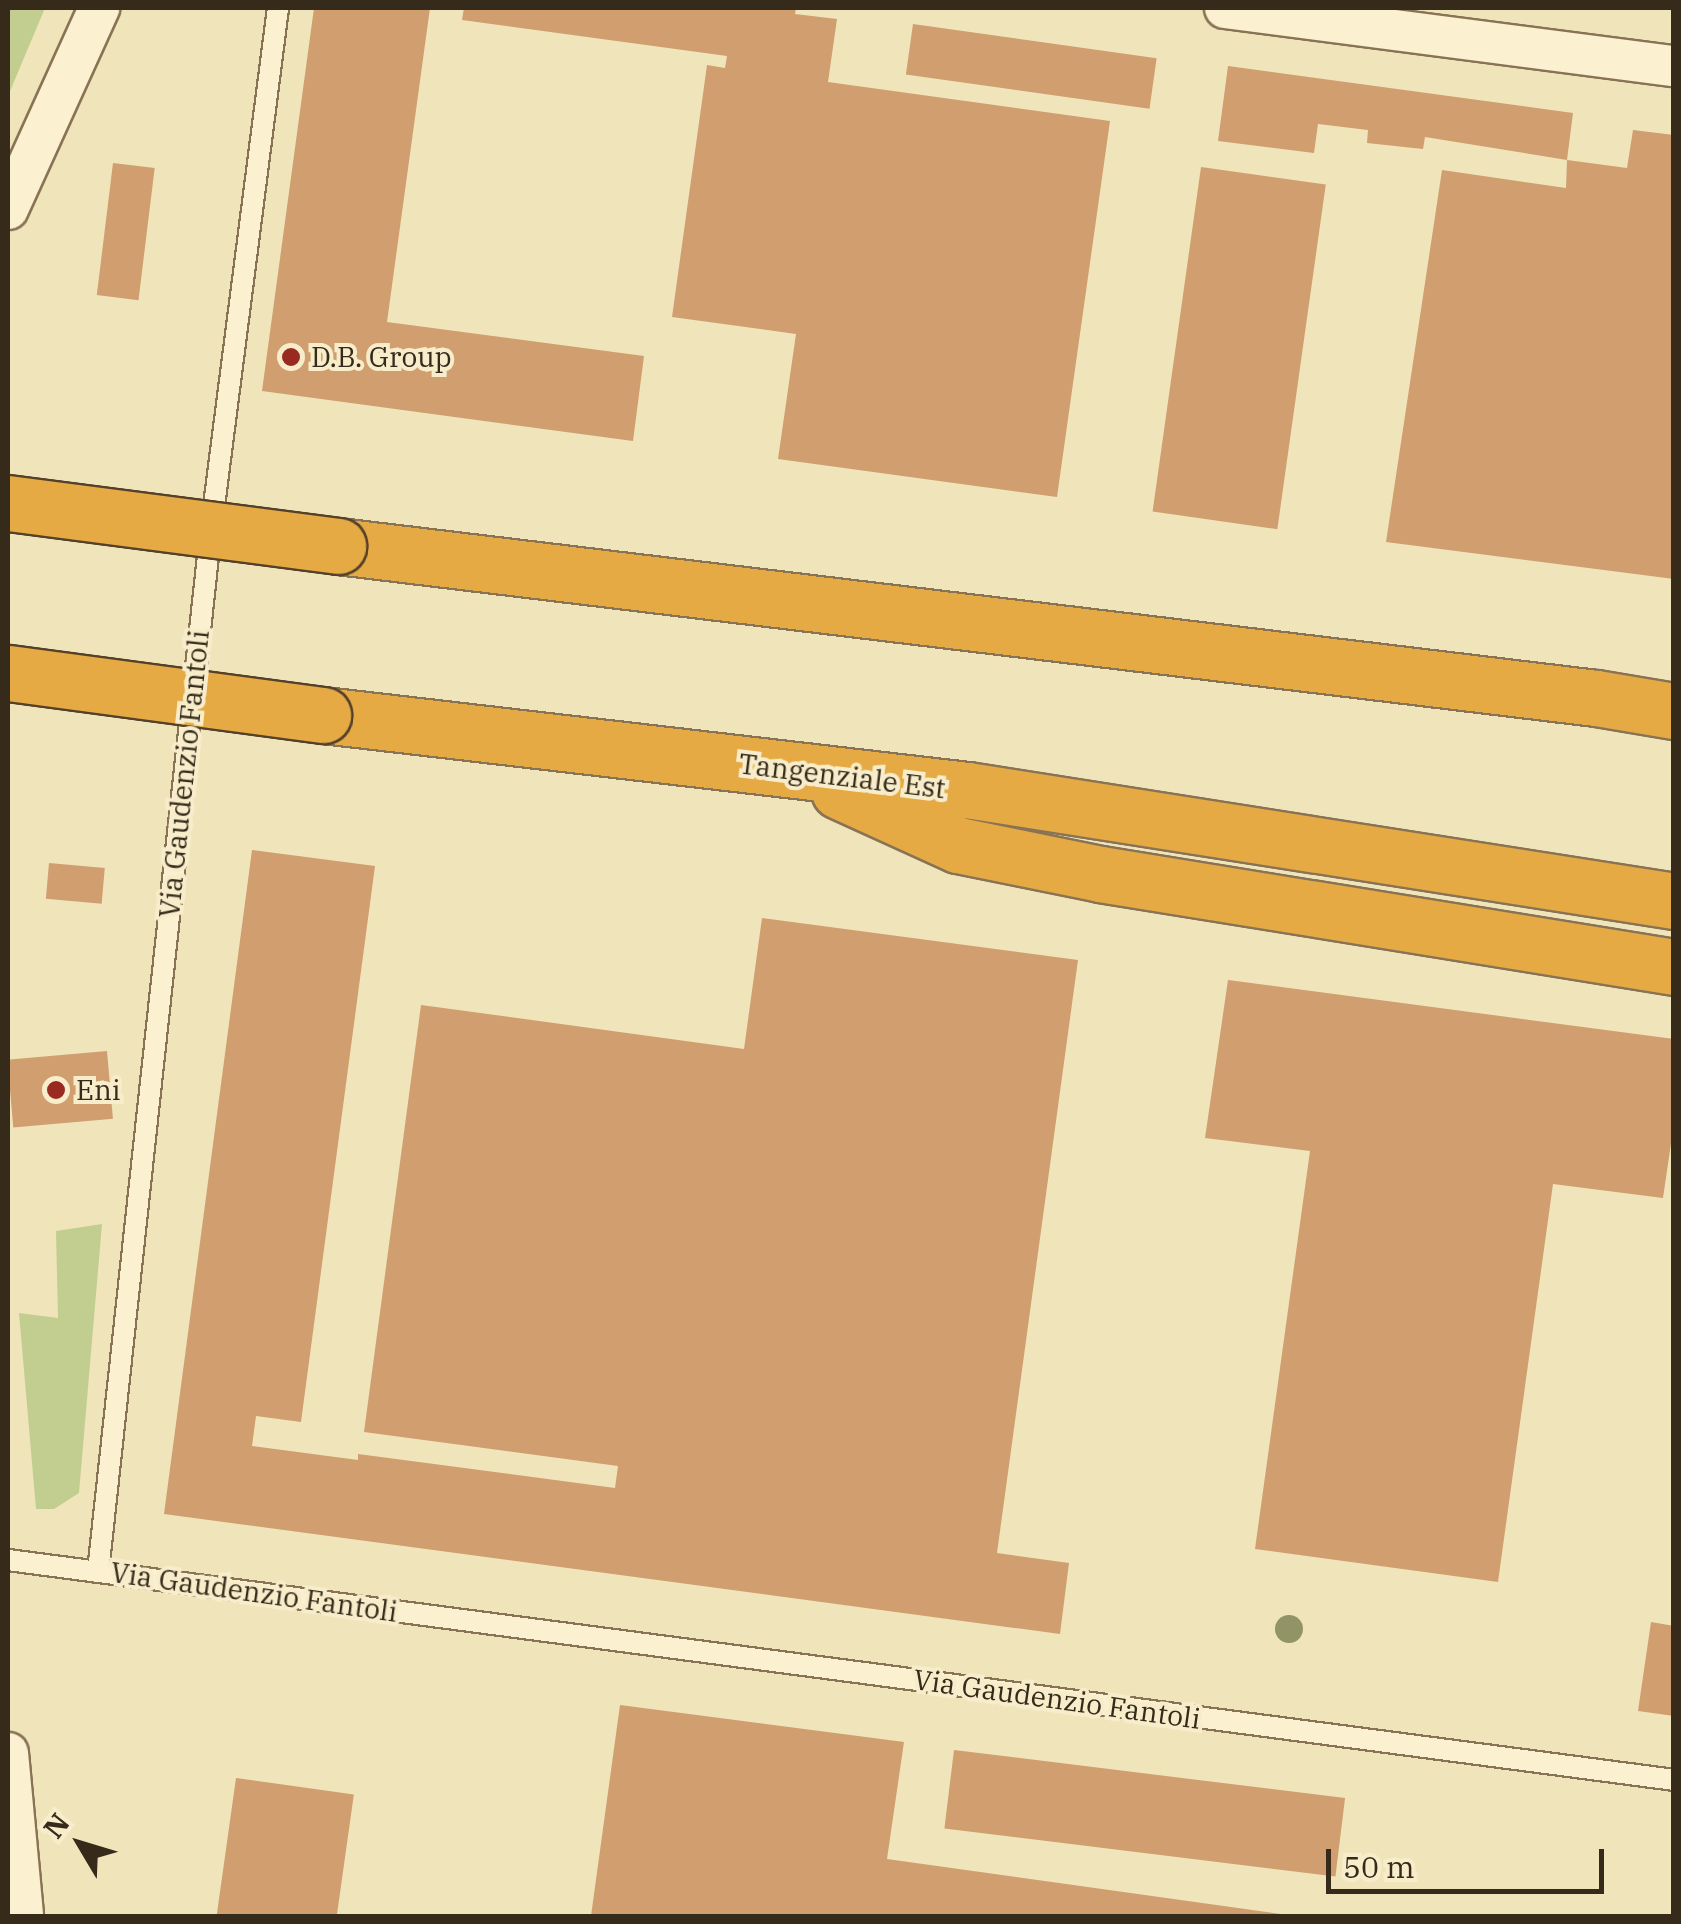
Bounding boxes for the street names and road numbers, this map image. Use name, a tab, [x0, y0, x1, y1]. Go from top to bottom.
street label: Via Gaudenzio Fantoli	[152, 628, 216, 920]
street label: Tangenziale Est	[737, 747, 947, 805]
street label: Via Gaudenzio Fantoli	[108, 1555, 400, 1629]
street label: Via Gaudenzio Fantoli	[911, 1662, 1203, 1736]

